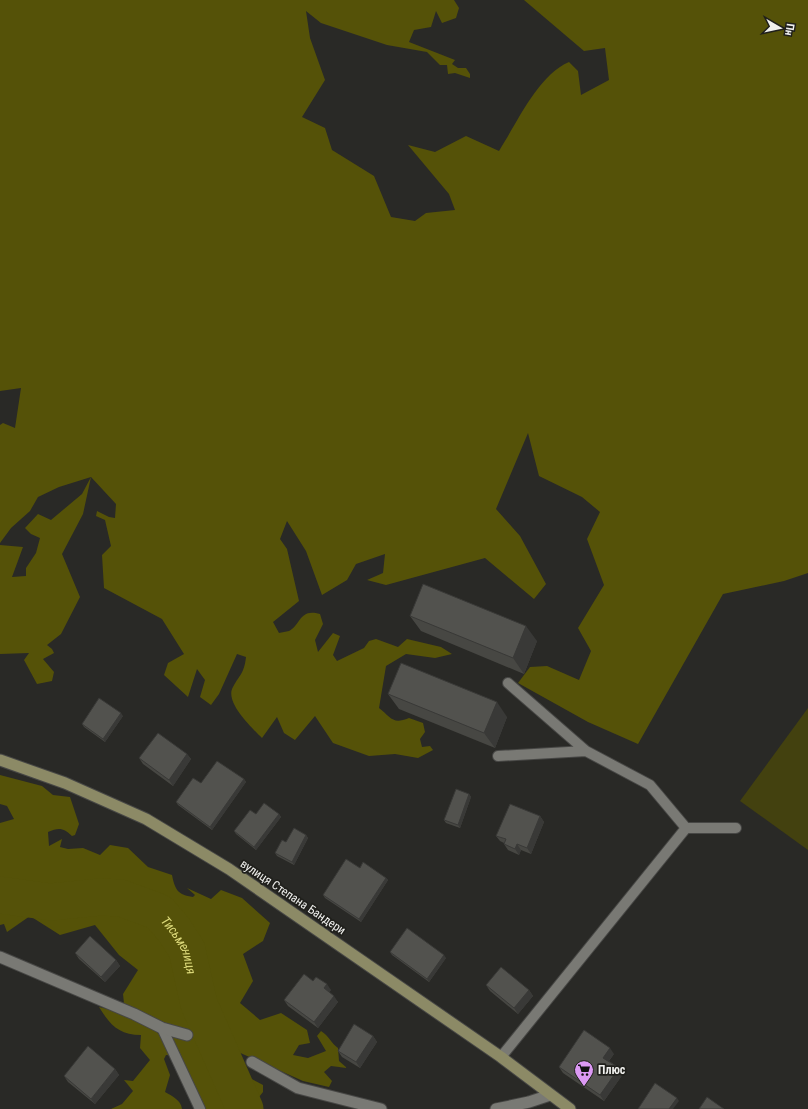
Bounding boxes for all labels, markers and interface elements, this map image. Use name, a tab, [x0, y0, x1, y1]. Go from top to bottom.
north arrow	[760, 8, 800, 48]
text: Пн	[782, 22, 797, 37]
street label: вулиця Степана Бандери	[238, 857, 348, 937]
water label: Тисьмениця	[158, 913, 200, 975]
supermarket icon: Плюс	[573, 1059, 595, 1087]
place label: Плюс	[598, 1063, 626, 1077]

